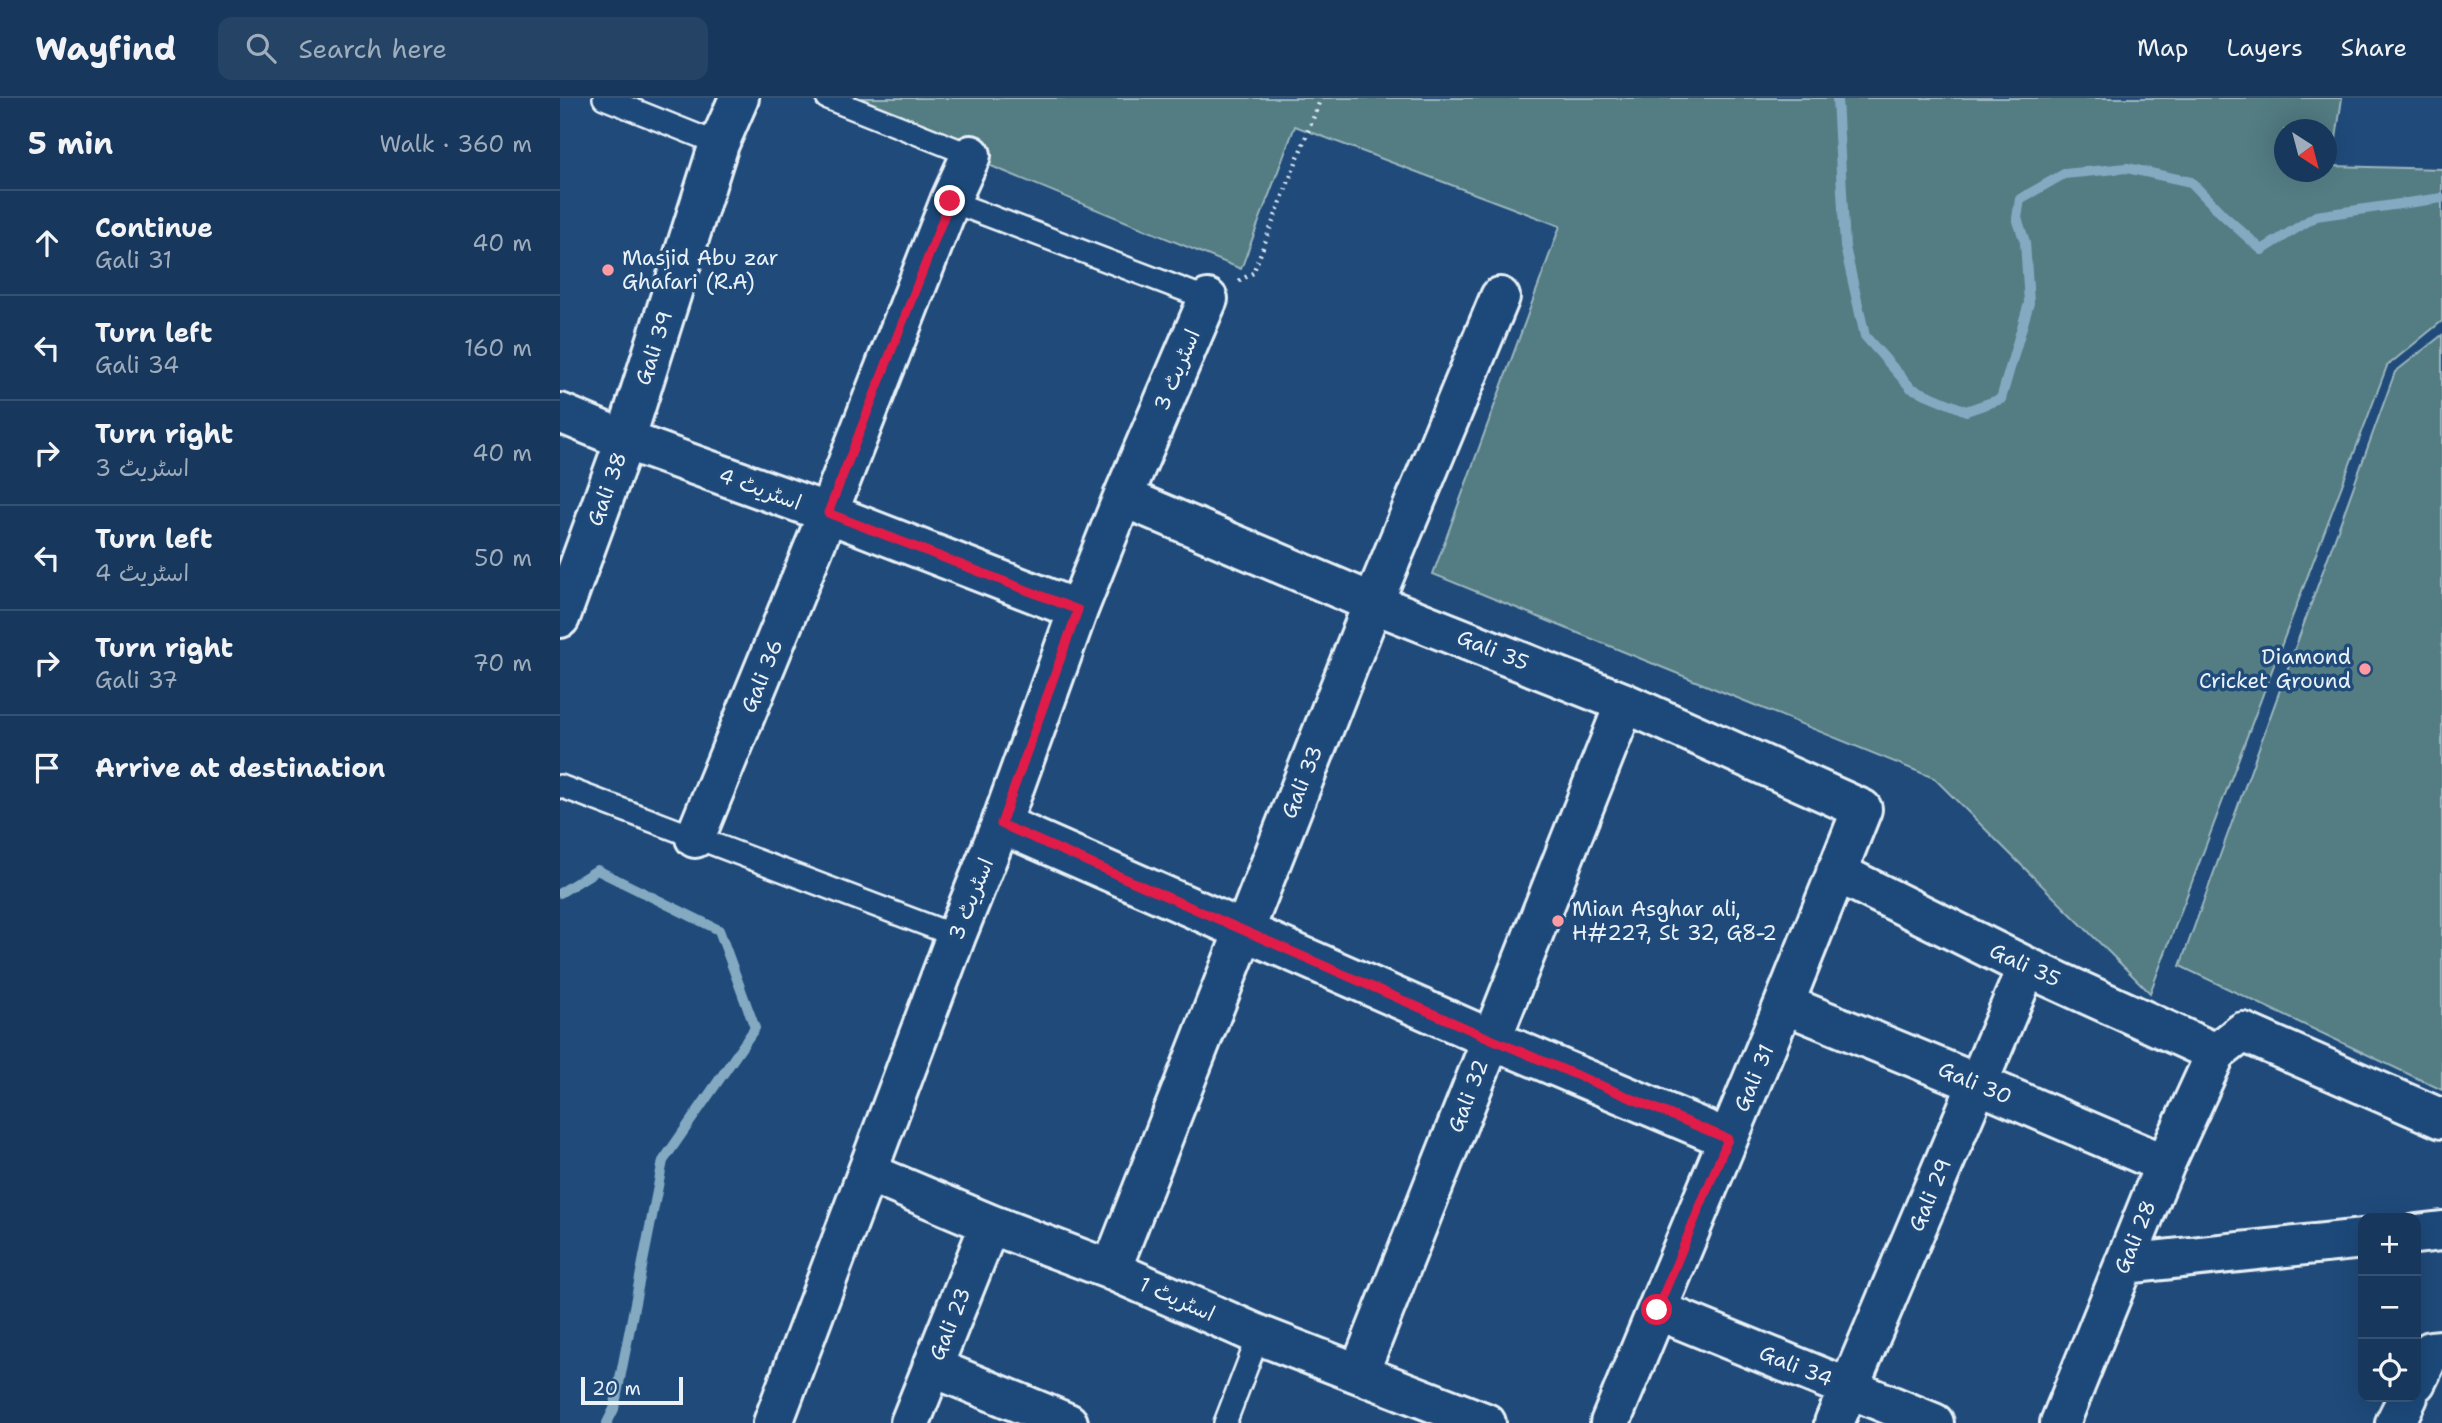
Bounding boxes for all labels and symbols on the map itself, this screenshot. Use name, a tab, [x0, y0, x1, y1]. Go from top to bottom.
north arrow	[2274, 119, 2337, 182]
route end	[934, 185, 965, 216]
place label: Masjid Abu zar Ghafari (R.A)	[622, 244, 779, 296]
marker: Masjid Abu zar Ghafari (R.A)	[600, 262, 616, 278]
street label: Gali 39	[629, 307, 679, 389]
street label: اسٹریٹ 3	[1147, 325, 1207, 415]
street label: Gali 38	[581, 448, 633, 530]
street label: اسٹریٹ 4	[715, 461, 805, 517]
street label: Gali 35	[1453, 623, 1533, 677]
street label: Gali 36	[735, 635, 789, 717]
place label: Diamond Cricket Ground	[2199, 643, 2351, 695]
marker: Diamond Cricket Ground	[2357, 661, 2373, 677]
street label: Gali 33	[1275, 741, 1329, 823]
street label: اسٹریٹ 3	[942, 854, 1000, 944]
place label: Mian Asghar ali, H#227, St 32, G8-2	[1572, 895, 1777, 947]
marker: Mian Asghar ali, H#227, St 32, G8-2	[1550, 913, 1566, 929]
street label: Gali 35	[1985, 936, 2065, 994]
street label: Gali 31	[1727, 1040, 1781, 1116]
street label: Gali 32	[1441, 1055, 1495, 1137]
street label: Gali 30	[1934, 1055, 2016, 1111]
street label: Gali 29	[1902, 1154, 1958, 1236]
street label: Gali 28	[2108, 1196, 2162, 1278]
street label: اسٹریٹ 1	[1135, 1270, 1219, 1328]
street label: Gali 23	[923, 1283, 977, 1365]
route start	[1641, 1294, 1672, 1325]
street label: Gali 34	[1755, 1339, 1837, 1393]
scale bar	[581, 1374, 682, 1406]

